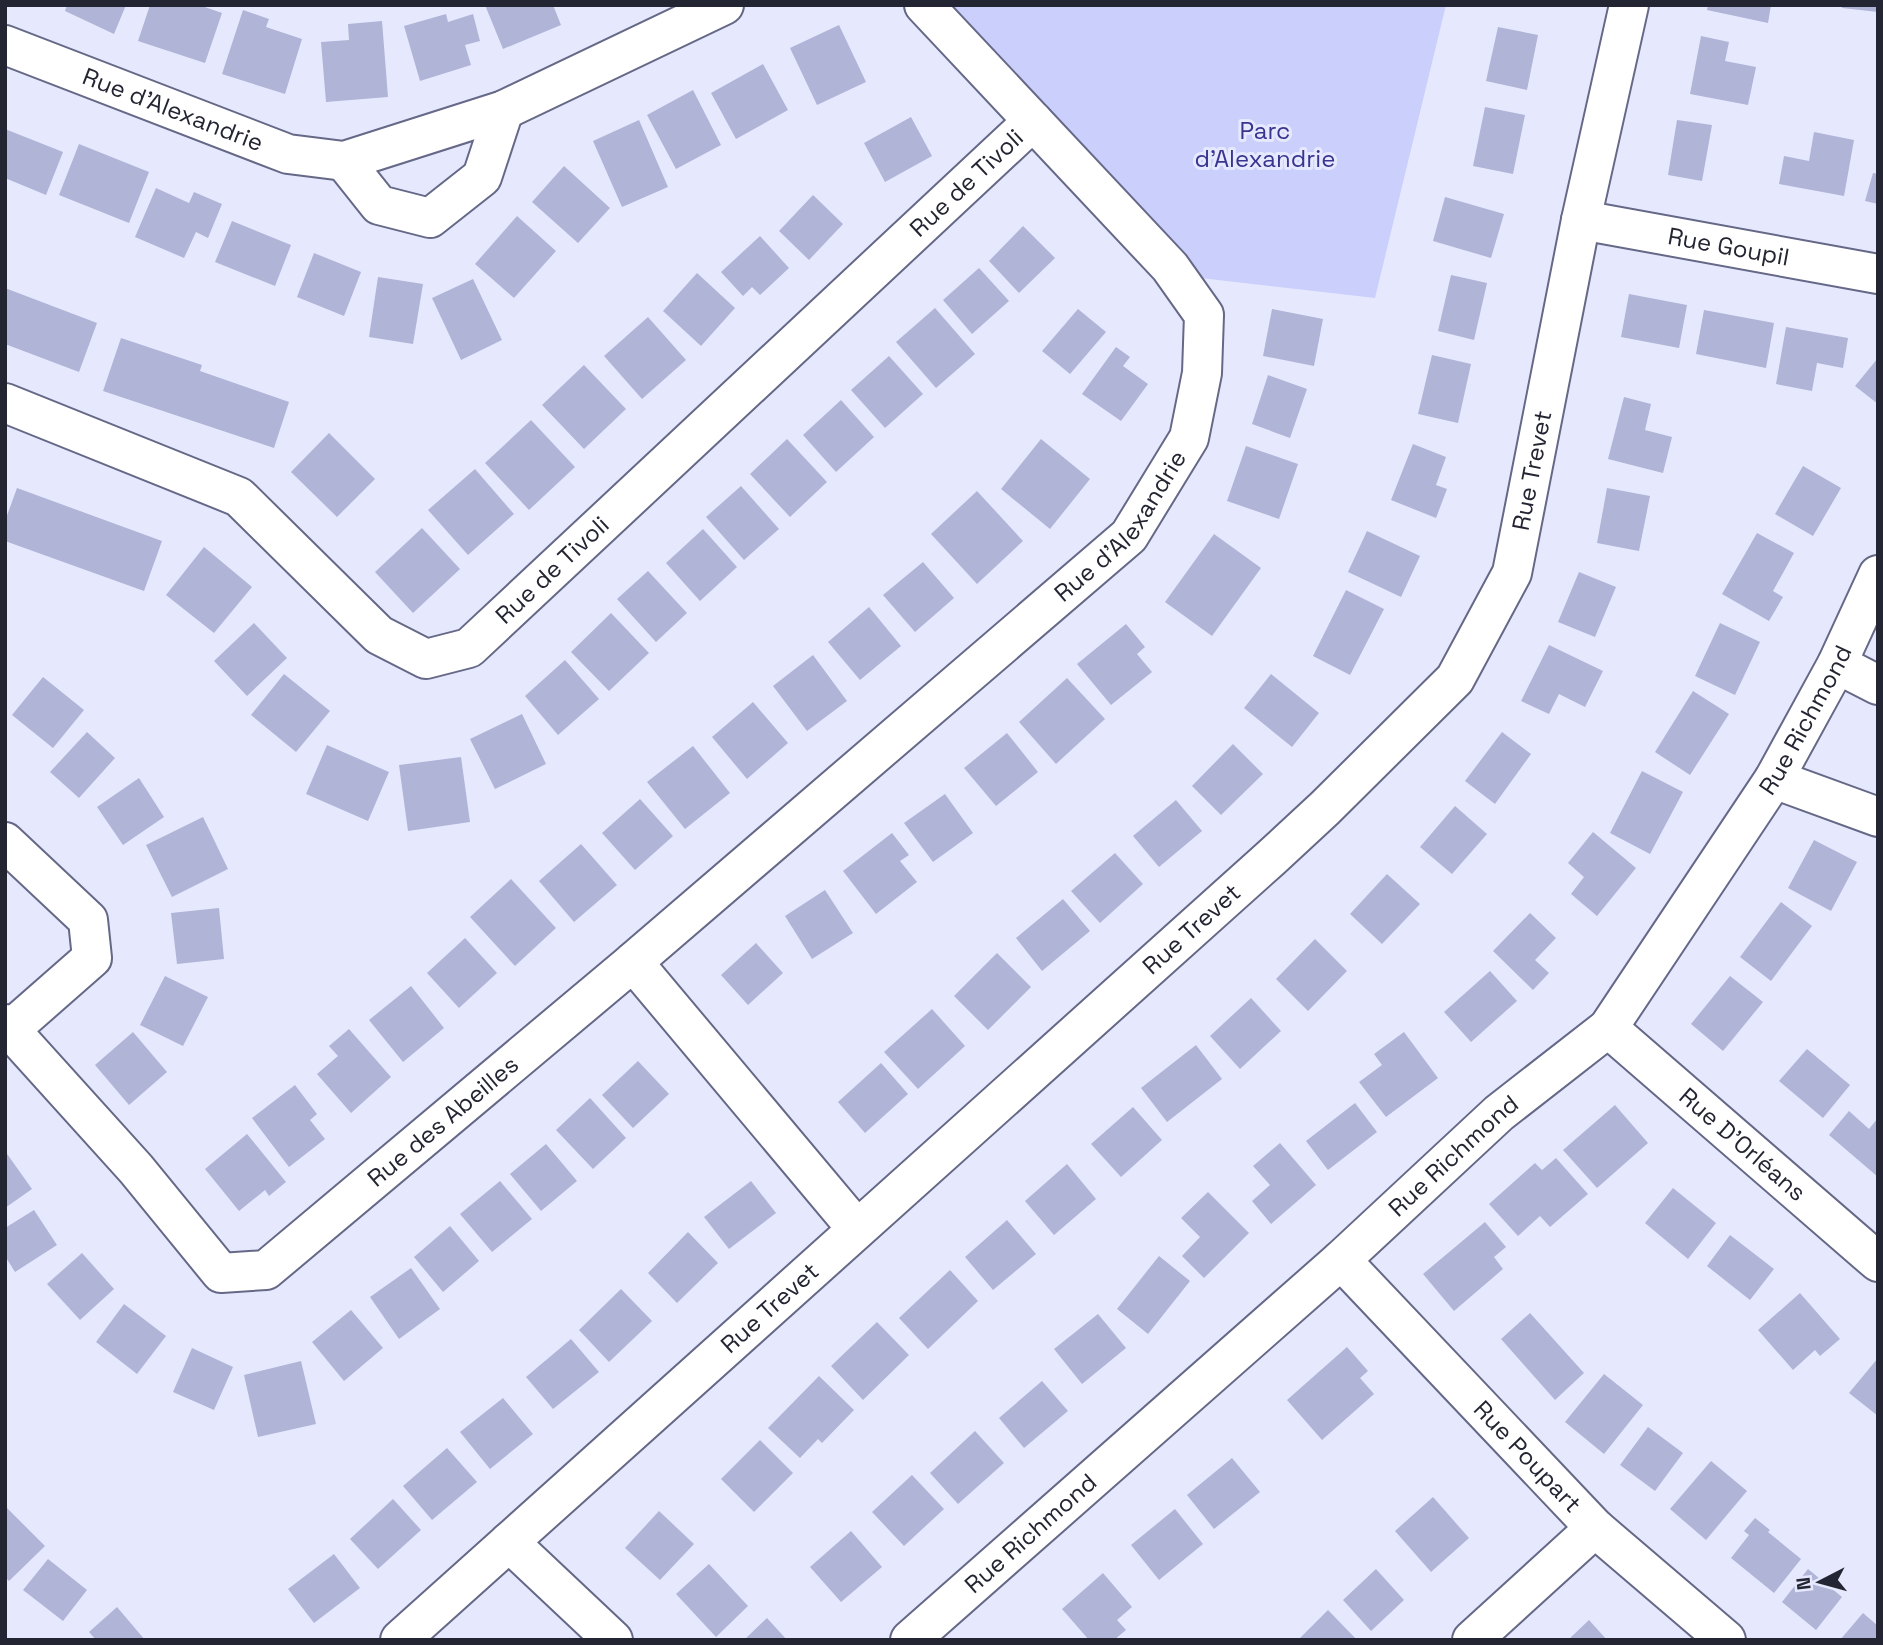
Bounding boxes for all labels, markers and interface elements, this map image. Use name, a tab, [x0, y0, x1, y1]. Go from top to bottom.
street label: Rue d'Alexandrie	[78, 60, 268, 158]
park label: Parc d'Alexandrie	[1195, 115, 1335, 174]
street label: Rue de Tivoli	[903, 122, 1030, 243]
street label: Rue Goupil	[1665, 220, 1792, 273]
street label: Rue Trevet	[1505, 408, 1558, 533]
street label: Rue d'Alexandrie	[1048, 444, 1193, 608]
street label: Rue de Tivoli	[489, 509, 615, 630]
street label: Rue Richmond	[1752, 640, 1859, 801]
street label: Rue Trevet	[1136, 877, 1247, 981]
street label: Rue des Abeilles	[361, 1049, 525, 1193]
street label: Rue D'Orléans	[1673, 1081, 1813, 1208]
street label: Rue Richmond	[1382, 1088, 1524, 1223]
street label: Rue Trevet	[714, 1255, 825, 1360]
street label: Rue Poupart	[1467, 1394, 1588, 1519]
street label: Rue Richmond	[958, 1467, 1103, 1600]
north arrow	[1785, 1547, 1855, 1617]
text: N	[1790, 1576, 1817, 1591]

